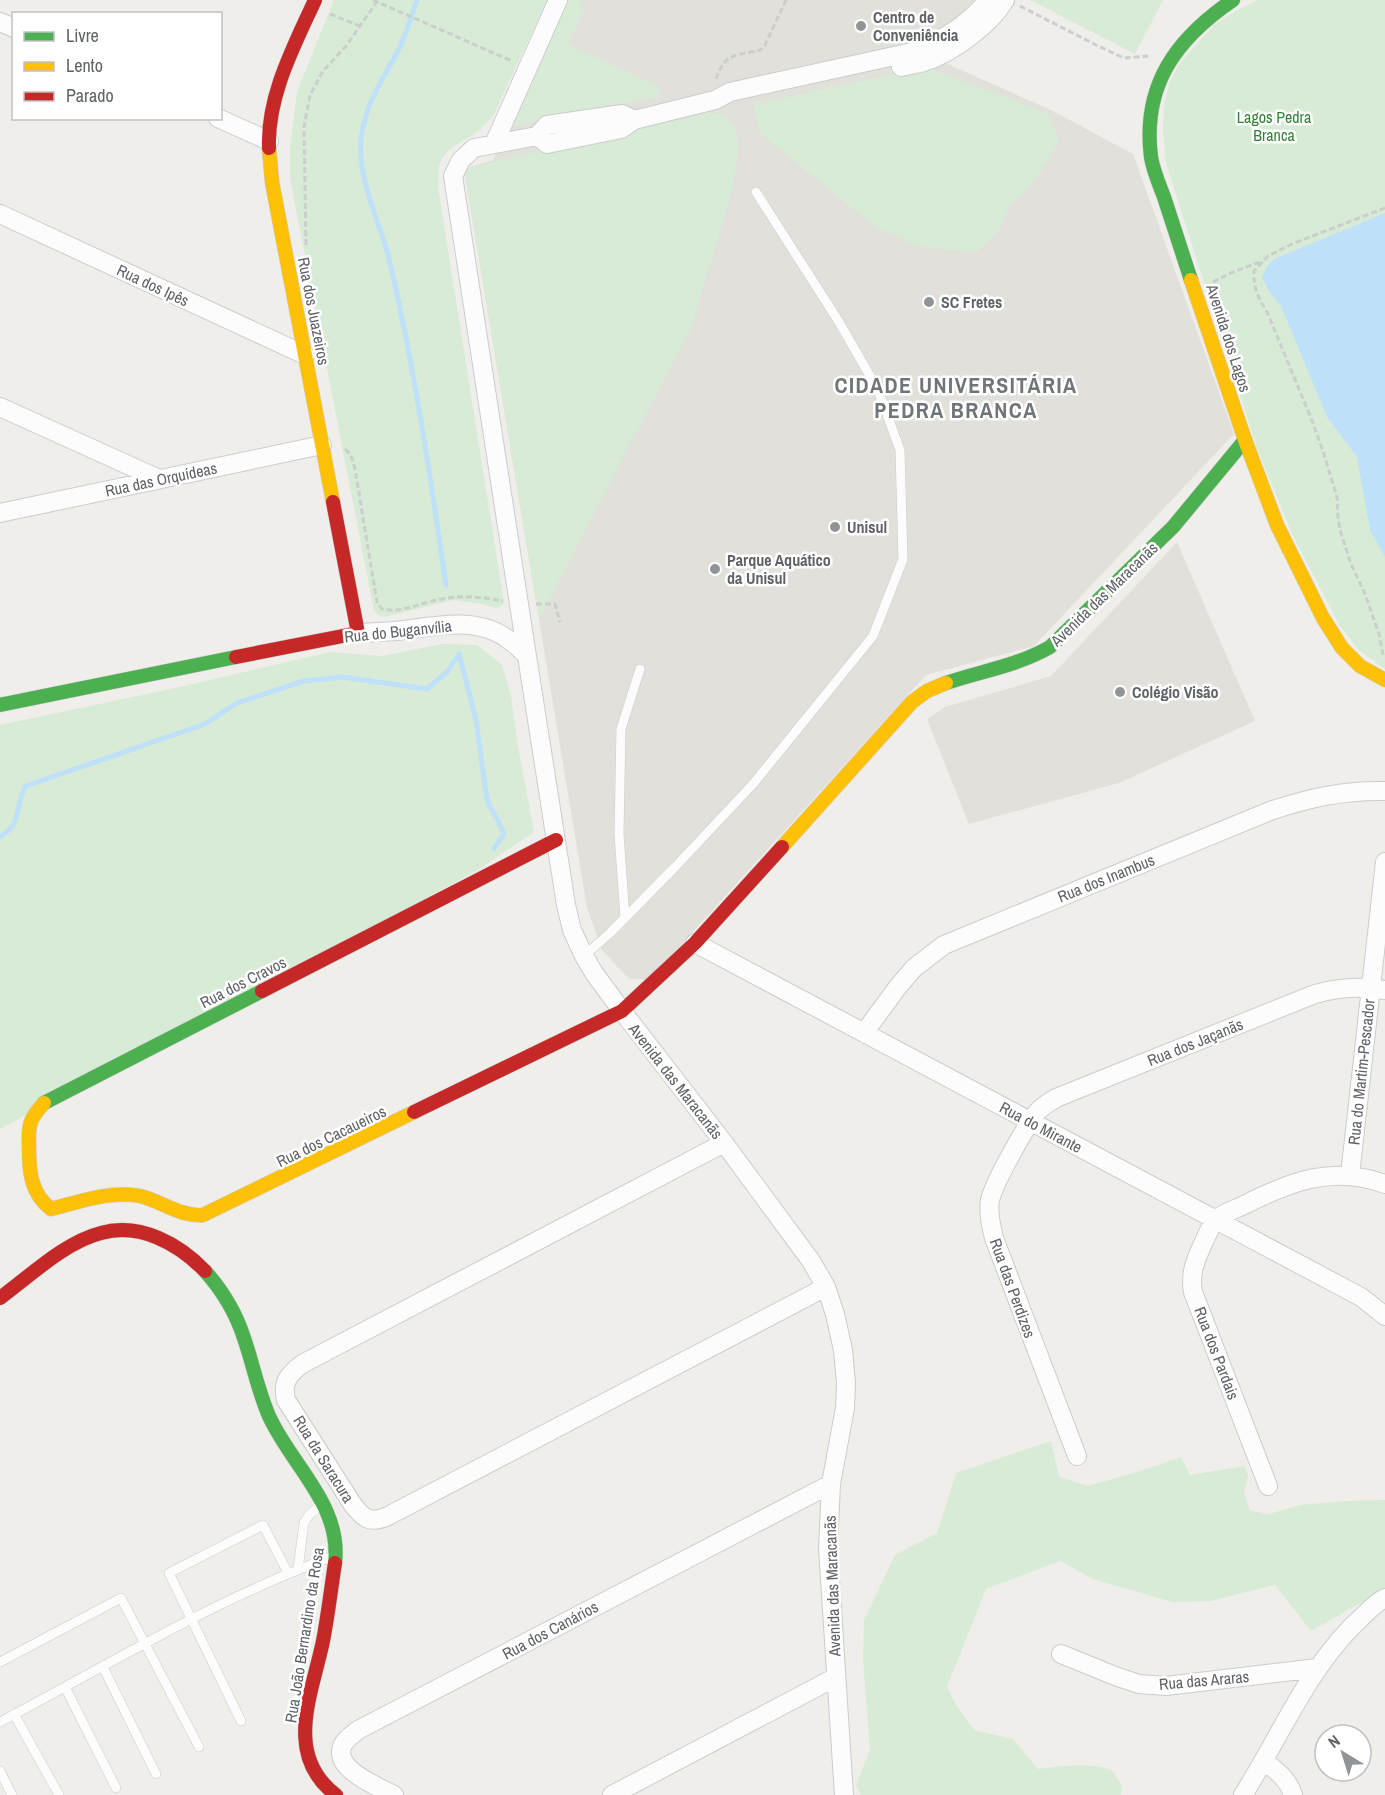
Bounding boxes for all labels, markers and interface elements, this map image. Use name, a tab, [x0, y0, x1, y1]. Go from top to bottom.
place label: Centro de Conveniência	[873, 6, 959, 46]
legend	[12, 12, 222, 120]
marker: Centro de Conveniência	[854, 19, 868, 33]
text: Livre	[66, 23, 99, 48]
text: Lento	[66, 53, 103, 78]
text: Parado	[66, 83, 114, 108]
park label: Lagos Pedra Branca	[1237, 106, 1312, 146]
street label: Rua dos Juazeiros	[293, 255, 335, 367]
street label: Rua dos Ipês	[113, 259, 193, 311]
street label: Avenida dos Lagos	[1201, 280, 1257, 395]
place label: SC Fretes	[941, 291, 1002, 313]
marker: SC Fretes	[922, 295, 936, 309]
district label: CIDADE UNIVERSITÁRIA PEDRA BRANCA	[834, 370, 1078, 425]
street label: Rua das Orquídeas	[103, 456, 219, 502]
place label: Unisul	[847, 516, 887, 538]
marker: Unisul	[828, 520, 842, 534]
street label: Avenida das Maracanãs	[1045, 537, 1162, 652]
place label: Parque Aquático da Unisul	[727, 549, 831, 589]
marker: Parque Aquático da Unisul	[708, 562, 722, 576]
street label: Rua do Buganvília	[343, 614, 454, 648]
place label: Colégio Visão	[1132, 681, 1219, 703]
marker: Colégio Visão	[1113, 685, 1127, 699]
street label: Rua dos Inambus	[1054, 849, 1158, 907]
street label: Rua dos Cravos	[196, 951, 290, 1013]
street label: Rua do Martim-Pescador	[1342, 997, 1380, 1146]
street label: Rua dos Jaçanãs	[1144, 1013, 1246, 1071]
street label: Avenida das Maracanãs	[623, 1018, 728, 1143]
street label: Rua do Mirante	[996, 1096, 1086, 1158]
street label: Rua dos Cacaueiros	[272, 1100, 390, 1172]
street label: Rua das Perdizes	[985, 1235, 1041, 1341]
street label: Rua dos Pardais	[1189, 1303, 1245, 1403]
street label: Rua da Saracura	[288, 1411, 360, 1507]
street label: Avenida das Maracanãs	[819, 1515, 845, 1658]
street label: Rua João Bernardino da Rosa	[279, 1545, 329, 1724]
street label: Rua dos Canários	[498, 1595, 602, 1665]
street label: Rua das Araras	[1158, 1665, 1250, 1695]
north arrow	[1313, 1723, 1373, 1783]
text: N	[1323, 1730, 1344, 1753]

